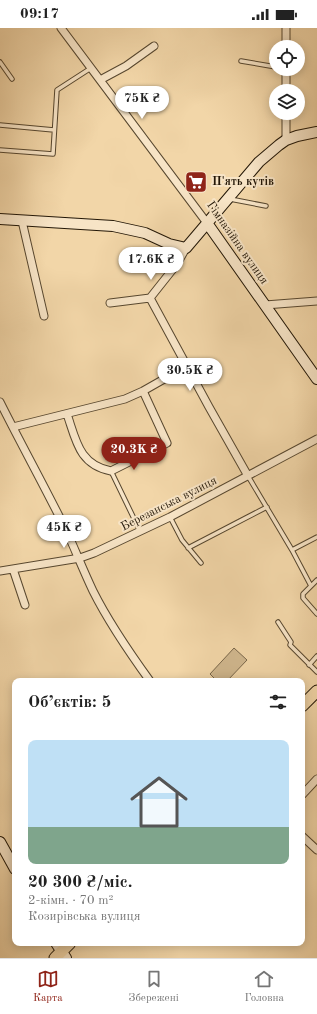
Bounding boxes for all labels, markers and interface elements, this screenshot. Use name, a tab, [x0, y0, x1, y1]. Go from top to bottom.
text: 09:17	[20, 7, 59, 22]
map controls	[269, 40, 305, 120]
button: locate	[269, 40, 305, 76]
button: layers	[269, 84, 305, 120]
pin: 75K ₴	[114, 86, 170, 120]
text: 75K ₴	[124, 92, 160, 105]
supermarket icon: П'ять кутів	[183, 169, 209, 195]
place label: П'ять кутів	[212, 176, 274, 188]
street label: Гімназійна вулиця	[204, 199, 271, 287]
pin: 17.6K ₴	[114, 247, 188, 281]
text: 17.6K ₴	[127, 253, 175, 266]
pin: 30.5K ₴	[153, 358, 227, 392]
text: 30.5K ₴	[166, 364, 214, 377]
pin: 20.3K ₴	[97, 437, 171, 471]
text: 20.3K ₴	[110, 443, 158, 456]
street label: Березанська вулиця	[119, 475, 219, 533]
pin: 45K ₴	[36, 515, 92, 549]
text: 45K ₴	[46, 521, 82, 534]
icon: filters	[267, 691, 289, 713]
text: Об’єктів: 5	[28, 694, 111, 711]
icon: home	[123, 766, 195, 838]
text: 20 300 ₴/міс.	[28, 874, 132, 891]
text: 2-кімн. · 70 m²	[28, 894, 114, 907]
text: Козирівська вулиця	[28, 910, 141, 923]
tab: Карта	[33, 968, 63, 1006]
tab: Збережені	[129, 968, 179, 1006]
tab: Головна	[244, 968, 284, 1006]

